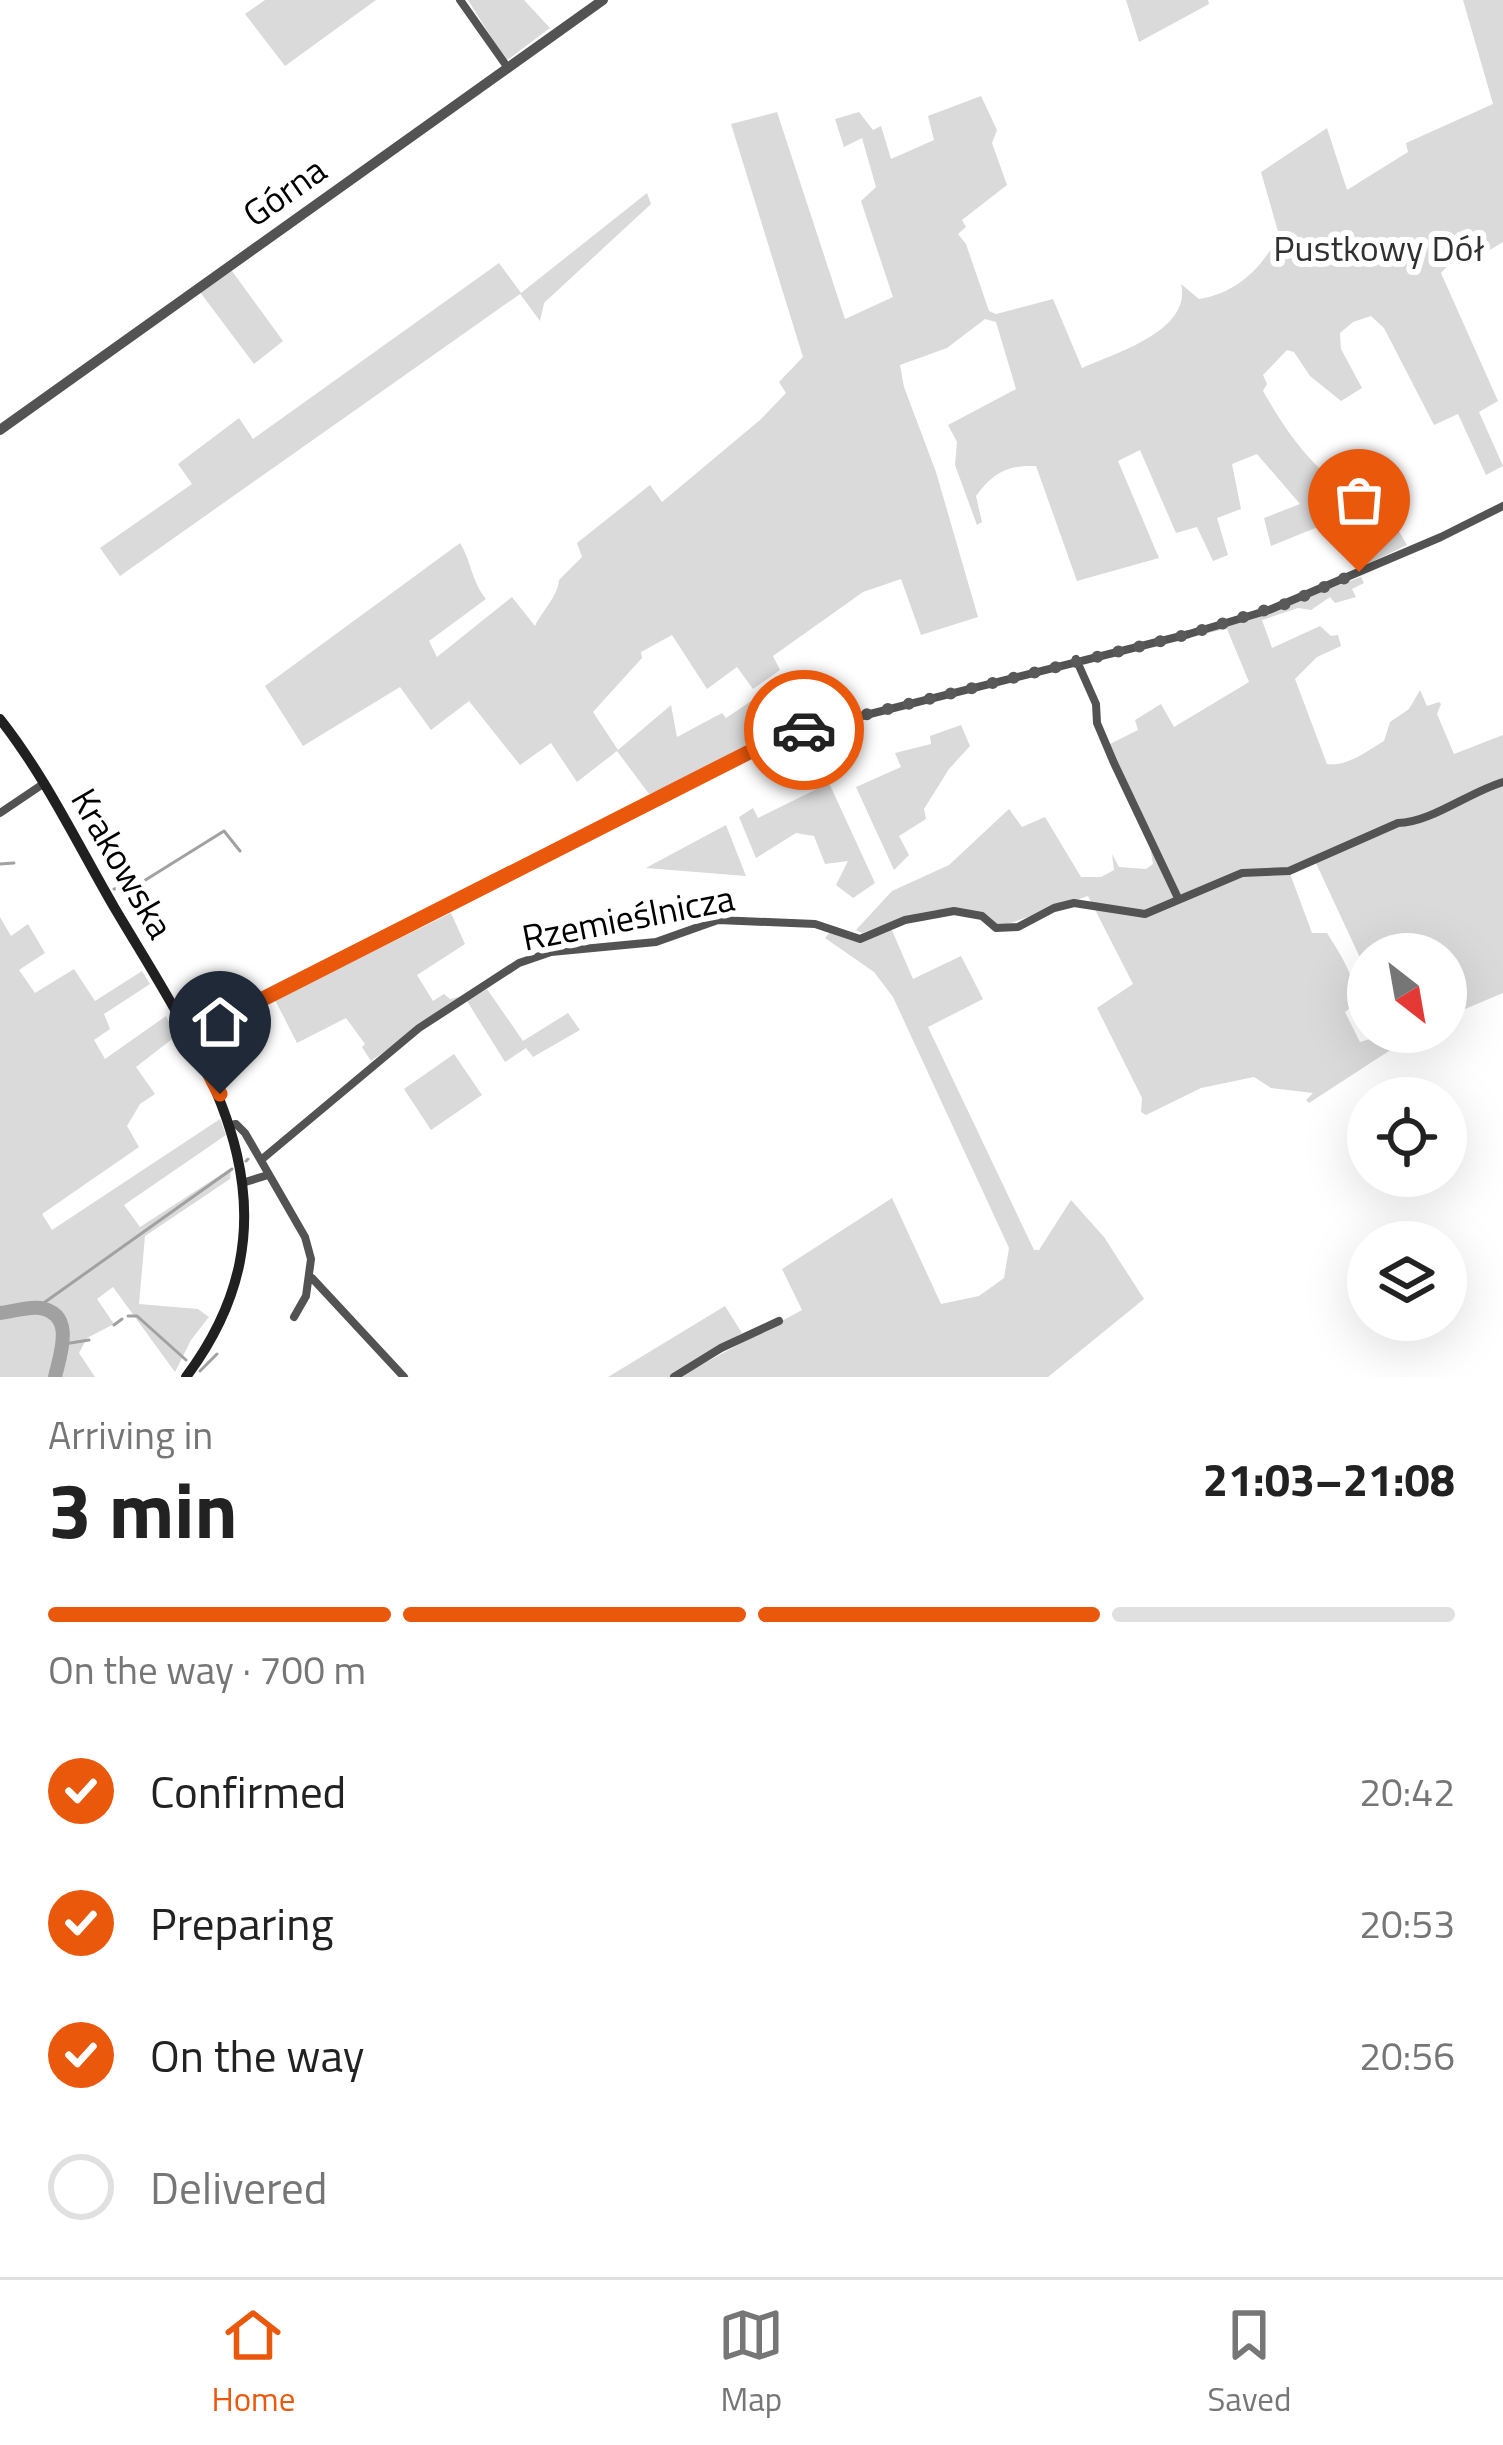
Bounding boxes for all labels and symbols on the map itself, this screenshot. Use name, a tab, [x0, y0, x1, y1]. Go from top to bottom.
street label: Górna	[231, 142, 337, 240]
park label: Pustkowy Dół	[1273, 220, 1485, 275]
pin	[1308, 449, 1410, 572]
courier	[744, 670, 864, 790]
street label: Krakowska	[58, 778, 188, 948]
street label: Rzemieślnicza	[517, 869, 739, 965]
north arrow	[1347, 933, 1467, 1053]
pin	[169, 971, 271, 1094]

